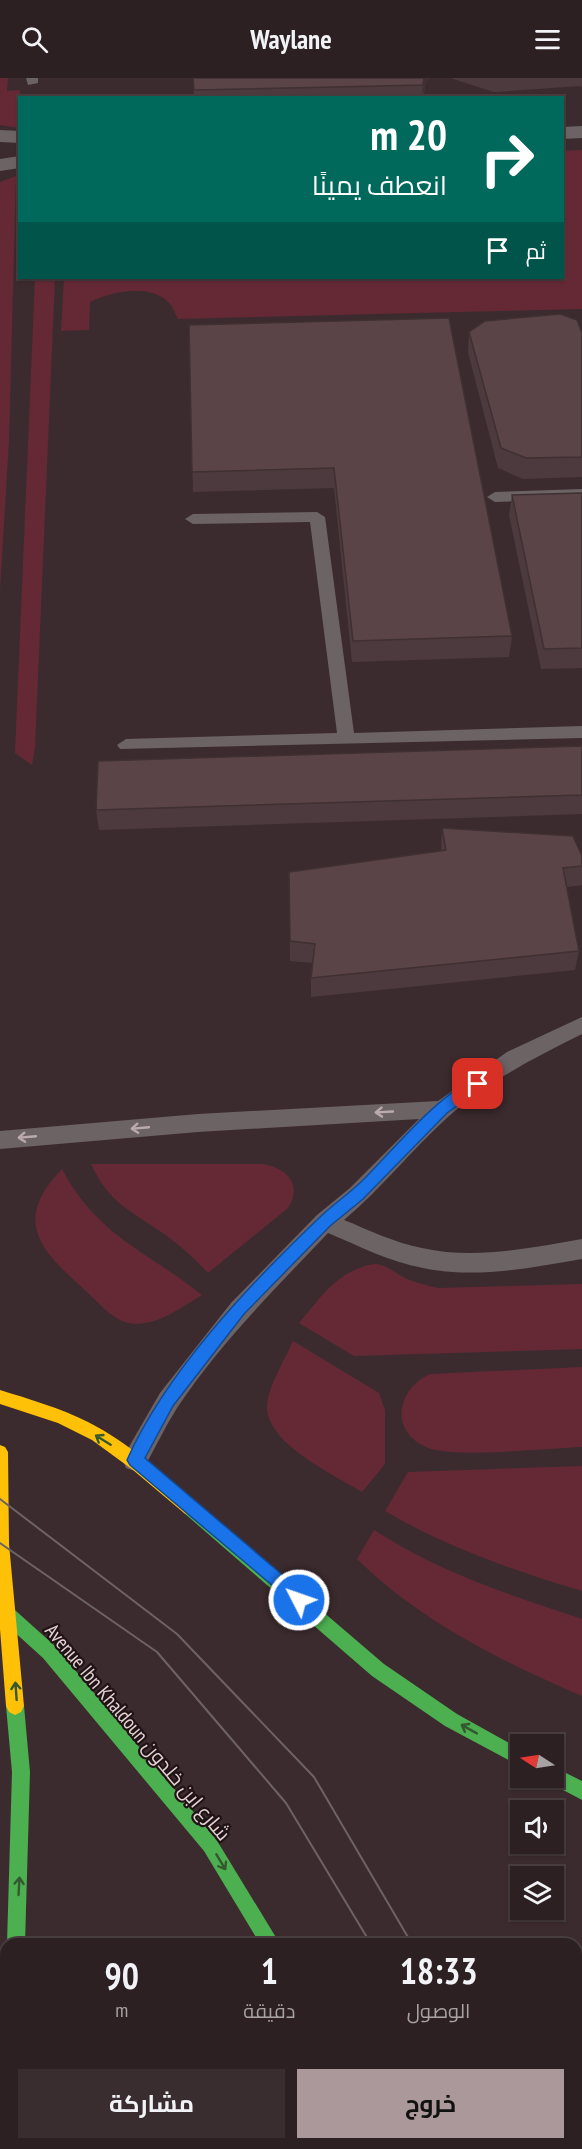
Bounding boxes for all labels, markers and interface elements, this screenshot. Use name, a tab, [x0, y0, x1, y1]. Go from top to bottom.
text: Waylane	[250, 22, 332, 56]
icon: search	[18, 23, 51, 56]
icon: menu	[531, 23, 564, 56]
text: 20 m	[370, 107, 447, 162]
icon: right	[468, 120, 546, 198]
text: انعطف يمينًا	[312, 168, 447, 202]
icon: arrive	[481, 234, 514, 267]
text: ثم	[526, 237, 546, 265]
pin	[452, 1058, 503, 1109]
icon: arrive	[461, 1067, 494, 1100]
one-way arrow	[374, 1107, 394, 1118]
one-way arrow	[131, 1123, 151, 1134]
one-way arrow	[17, 1132, 37, 1143]
one-way arrow	[95, 1434, 112, 1446]
position arrow	[267, 1568, 331, 1632]
street label: Avenue Ibn Khaldoun شارع ابن خلدون	[39, 1618, 237, 1847]
one-way arrow	[10, 1681, 21, 1701]
one-way arrow	[461, 1723, 478, 1735]
north arrow	[510, 1734, 564, 1788]
map controls	[510, 1734, 564, 1920]
button: sound	[510, 1800, 564, 1854]
one-way arrow	[215, 1853, 227, 1870]
button: layers	[510, 1866, 564, 1920]
one-way arrow	[14, 1876, 25, 1896]
text: 1	[261, 1947, 278, 1994]
text: 18:33	[400, 1947, 478, 1994]
text: 90	[104, 1952, 139, 1999]
text: m	[115, 1997, 128, 2023]
text: دقيقة	[243, 1998, 295, 2024]
text: الوصول	[407, 1998, 471, 2024]
button: مشاركة	[18, 2069, 285, 2138]
button: خروج	[297, 2069, 564, 2138]

